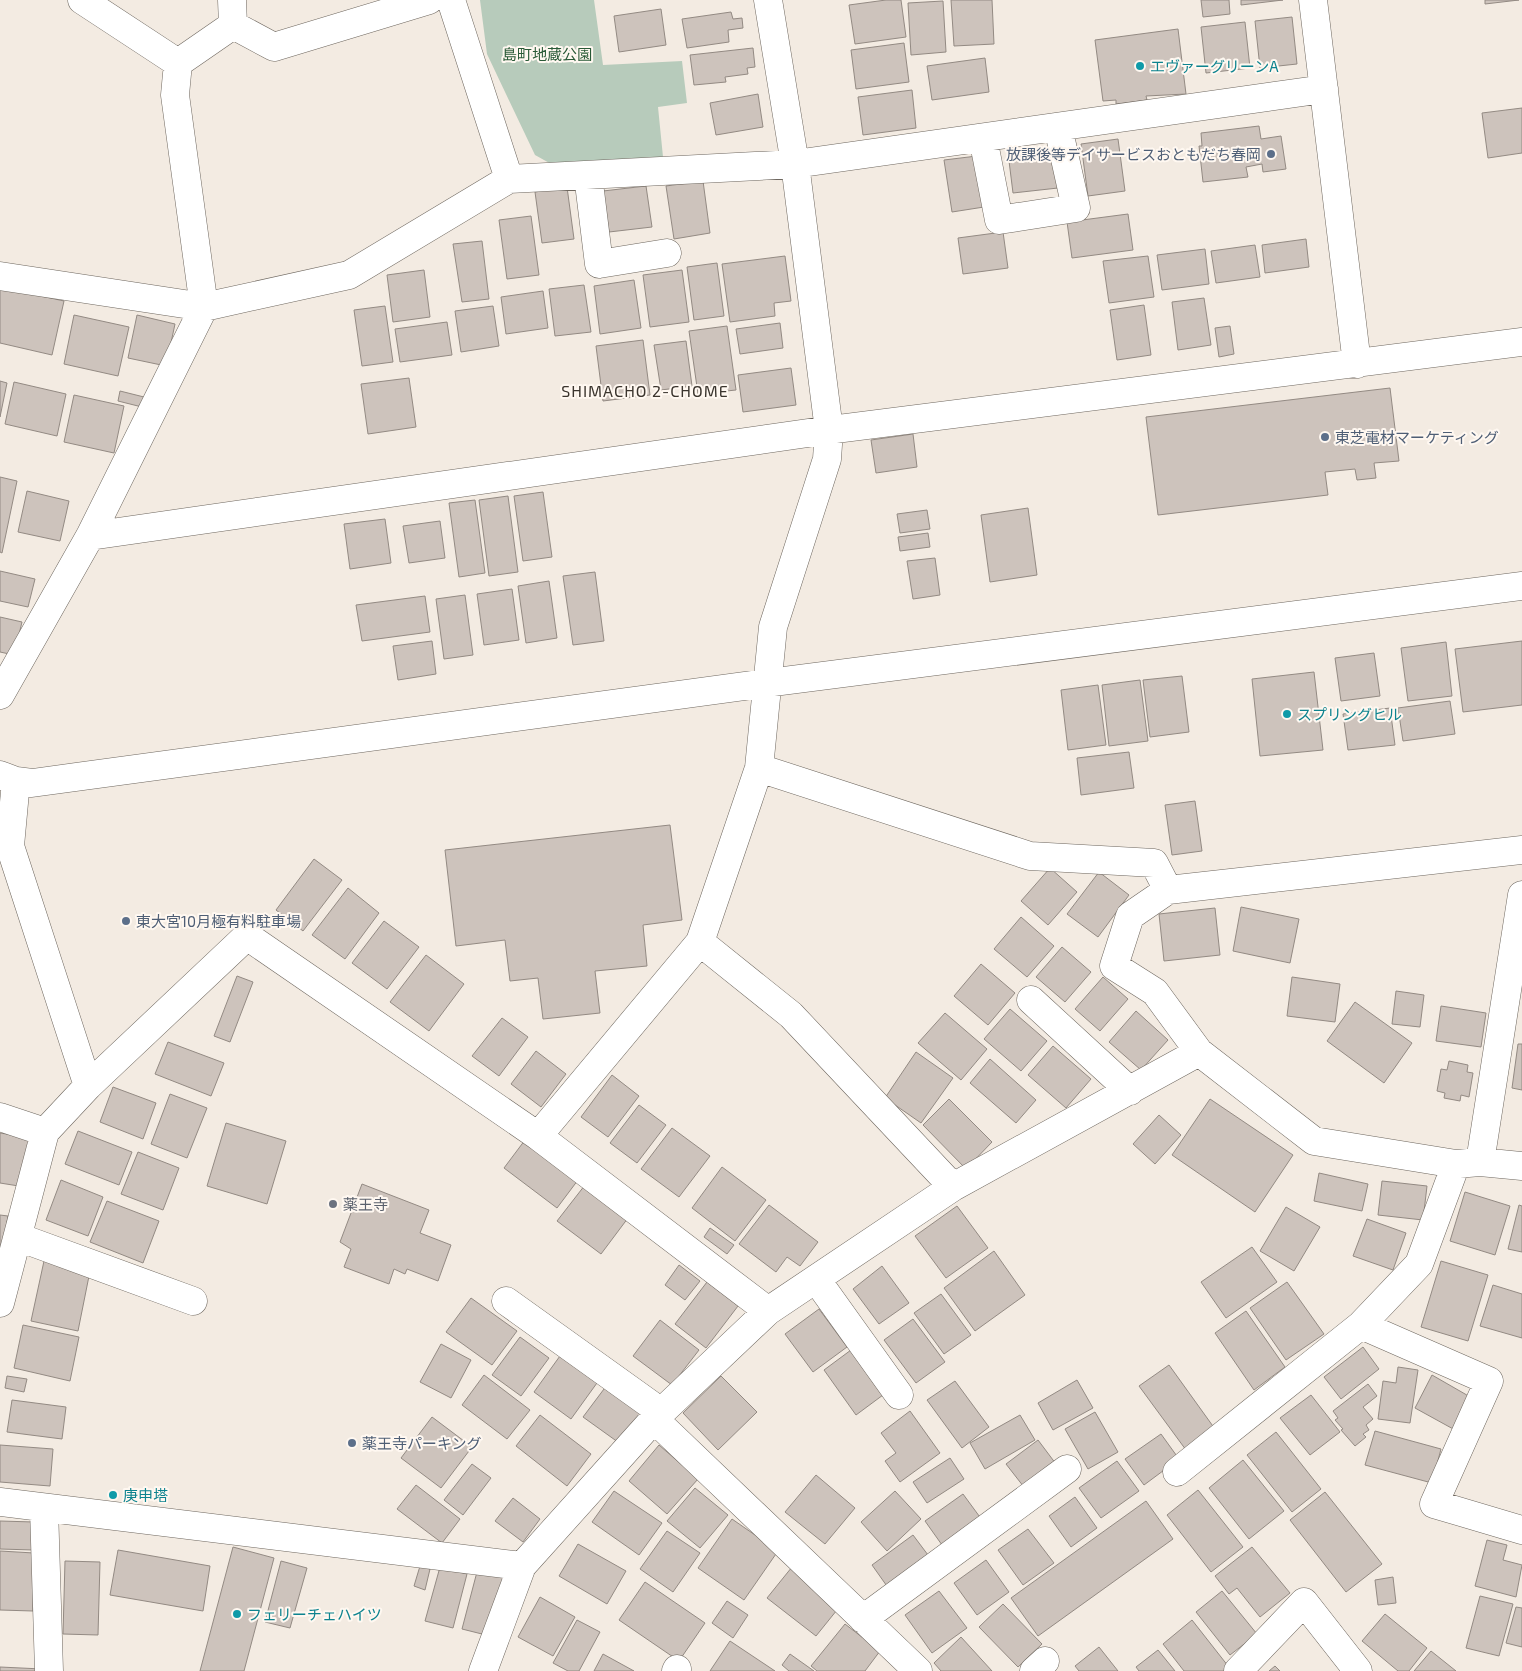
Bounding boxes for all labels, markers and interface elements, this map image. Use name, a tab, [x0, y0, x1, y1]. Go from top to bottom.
park label: 島町地蔵公園	[502, 45, 592, 63]
place label: エヴァーグリーンA	[1150, 57, 1279, 75]
marker: エヴァーグリーンA	[1134, 60, 1146, 72]
place label: 放課後等デイサービスおともだち春岡	[1006, 145, 1261, 163]
marker: 放課後等デイサービスおともだち春岡	[1265, 148, 1277, 160]
district label: SHIMACHO 2-CHOME	[561, 381, 729, 400]
place label: 東芝電材マーケティング	[1335, 428, 1499, 446]
marker: 東芝電材マーケティング	[1319, 431, 1331, 443]
place label: スプリングヒル	[1297, 705, 1402, 723]
marker: スプリングヒル	[1281, 708, 1293, 720]
place label: 東大宮10月極有料駐車場	[136, 912, 301, 930]
marker: 東大宮10月極有料駐車場	[120, 915, 132, 927]
place label: 薬王寺	[343, 1195, 388, 1213]
marker: 薬王寺	[327, 1198, 339, 1210]
place label: 薬王寺パーキング	[362, 1434, 482, 1452]
marker: 薬王寺パーキング	[346, 1437, 358, 1449]
place label: 庚申塔	[123, 1486, 168, 1504]
marker: 庚申塔	[107, 1489, 119, 1501]
place label: フェリーチェハイツ	[247, 1605, 382, 1623]
marker: フェリーチェハイツ	[231, 1608, 243, 1620]

